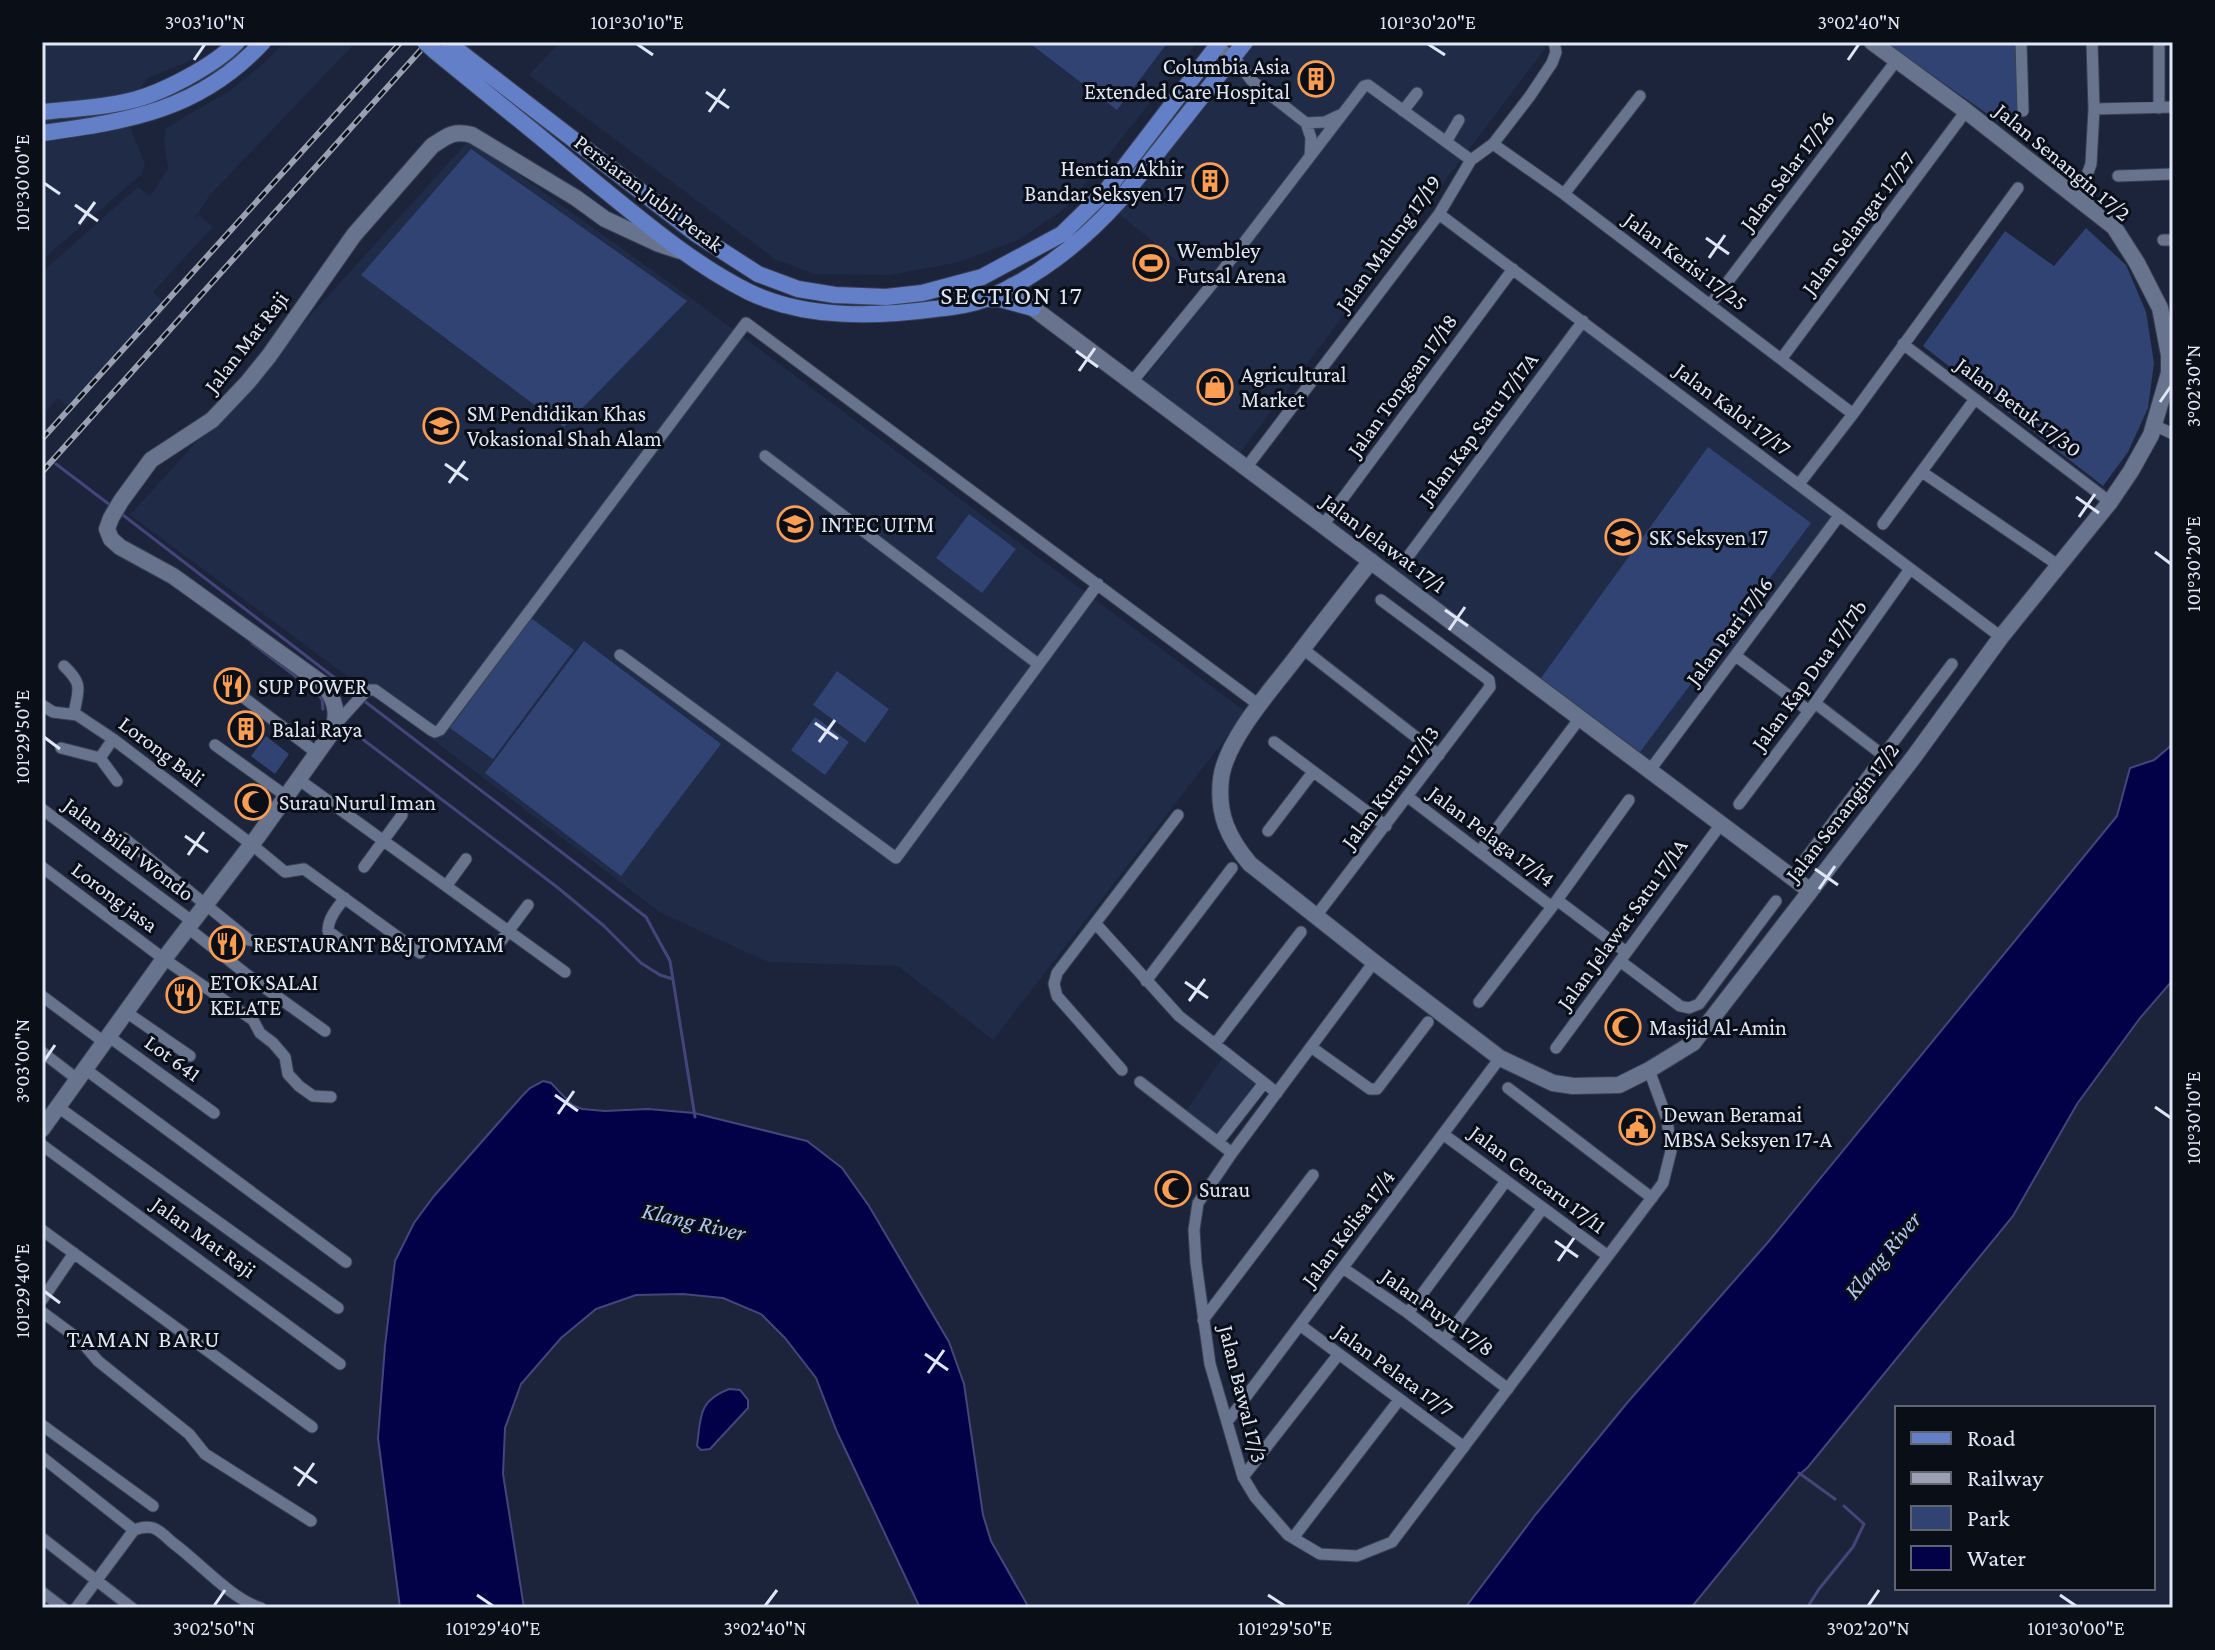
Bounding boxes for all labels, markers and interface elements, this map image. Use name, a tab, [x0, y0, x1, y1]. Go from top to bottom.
text: 3°03'10"N	[165, 11, 245, 33]
text: 101°30'10"E	[590, 11, 684, 33]
text: 101°30'20"E	[1380, 11, 1476, 33]
text: 3°02'40"N	[1818, 11, 1900, 33]
place label: Columbia Asia Extended Care Hospital	[1084, 54, 1290, 104]
building icon: Columbia Asia Extended Care Hospital	[1297, 60, 1335, 98]
street label: Jalan Senangin 17/2	[1989, 97, 2136, 226]
street label: Jalan Selar 17/26	[1733, 107, 1840, 237]
street label: Persiaran Jubli Perak	[570, 129, 729, 257]
text: 101°30'00"E	[11, 134, 33, 232]
street label: Jalan Selangat 17/27	[1795, 146, 1920, 301]
place label: Hentian Akhir Bandar Seksyen 17	[1024, 156, 1184, 206]
building icon: Hentian Akhir Bandar Seksyen 17	[1191, 162, 1229, 200]
street label: Jalan Malung 17/19	[1329, 170, 1446, 318]
street label: Jalan Kerisi 17/25	[1618, 205, 1752, 315]
place label: Wembley Futsal Arena	[1177, 238, 1286, 288]
sports icon: Wembley Futsal Arena	[1132, 244, 1170, 282]
district label: SECTION 17	[940, 281, 1084, 310]
street label: Jalan Mat Raji	[197, 286, 293, 399]
street label: Jalan Tongsan 17/18	[1341, 309, 1462, 463]
text: 3°02'30"N	[2182, 345, 2204, 427]
street label: Jalan Kap Satu 17/17A	[1412, 347, 1543, 510]
street label: Jalan Betuk 17/30	[1950, 351, 2087, 462]
street label: Jalan Kaloi 17/17	[1668, 356, 1796, 461]
place label: Agricultural Market	[1241, 362, 1347, 412]
shop icon: Agricultural Market	[1196, 368, 1234, 406]
place label: SM Pendidikan Khas Vokasional Shah Alam	[467, 401, 662, 451]
school or university icon: SM Pendidikan Khas Vokasional Shah Alam	[422, 407, 460, 445]
street label: Jalan Jelawat 17/1	[1315, 487, 1451, 598]
school or university icon: INTEC UITM	[776, 505, 814, 543]
place label: INTEC UITM	[821, 512, 934, 537]
text: 101°30'20"E	[2182, 516, 2204, 612]
school or university icon: SK Seksyen 17	[1604, 518, 1642, 556]
place label: SK Seksyen 17	[1649, 525, 1768, 550]
street label: Jalan Pari 17/16	[1679, 572, 1778, 692]
street label: Jalan Kap Dua 17/17b	[1745, 595, 1872, 757]
restaurant icon: SUP POWER	[213, 667, 251, 705]
place label: SUP POWER	[258, 674, 368, 699]
text: 101°29'50"E	[11, 690, 33, 784]
building icon: Balai Raya	[227, 710, 265, 748]
street label: Lorong Bali	[114, 711, 210, 791]
place label: Balai Raya	[272, 717, 362, 742]
street label: Jalan Kurau 17/13	[1335, 721, 1444, 855]
street label: Jalan Senangin 17/2	[1779, 738, 1904, 888]
street label: Jalan Pelaga 17/14	[1422, 779, 1560, 892]
mosque icon: Surau Nurul Iman	[234, 783, 272, 821]
place label: Surau Nurul Iman	[279, 790, 436, 815]
street label: Jalan Bilal Wondo	[57, 791, 199, 906]
street label: Jalan Jelawat Satu 17/1A	[1550, 833, 1693, 1016]
street label: Lorong jasa	[67, 857, 163, 937]
restaurant icon: RESTAURANT B&J TOMYAM	[208, 925, 246, 963]
place label: RESTAURANT B&J TOMYAM	[253, 932, 504, 957]
place label: ETOK SALAI KELATE	[210, 970, 318, 1020]
restaurant icon: ETOK SALAI KELATE	[165, 976, 203, 1014]
mosque icon: Masjid Al-Amin	[1604, 1008, 1642, 1046]
place label: Masjid Al-Amin	[1649, 1015, 1787, 1040]
text: 3°03'00"N	[11, 1019, 33, 1103]
street label: Lot 641	[140, 1029, 206, 1087]
text: 101°30'10"E	[2182, 1071, 2204, 1165]
place label: Dewan Beramai MBSA Seksyen 17-A	[1663, 1102, 1833, 1152]
public building icon: Dewan Beramai MBSA Seksyen 17-A	[1618, 1108, 1656, 1146]
street label: Jalan Cencaru 17/11	[1463, 1118, 1611, 1238]
street label: Jalan Kelisa 17/4	[1295, 1165, 1400, 1293]
mosque icon: Surau	[1154, 1170, 1192, 1208]
place label: Surau	[1199, 1177, 1251, 1202]
street label: Jalan Mat Raji	[146, 1190, 261, 1283]
water label: Klang River	[640, 1196, 749, 1246]
water label: Klang River	[1838, 1206, 1927, 1304]
text: 101°29'40"E	[11, 1244, 33, 1338]
street label: Jalan Puyu 17/8	[1375, 1262, 1499, 1361]
street label: Jalan Pelata 17/7	[1328, 1317, 1458, 1421]
street label: Jalan Bawal 17/3	[1213, 1321, 1272, 1465]
district label: TAMAN BARU	[67, 1325, 221, 1352]
legend	[1895, 1406, 2155, 1590]
text: Road	[1967, 1424, 2016, 1451]
text: Railway	[1967, 1464, 2044, 1491]
text: Park	[1967, 1504, 2010, 1531]
text: Water	[1967, 1544, 2026, 1571]
text: 3°02'50"N	[173, 1617, 255, 1639]
text: 101°29'40"E	[446, 1617, 540, 1639]
text: 3°02'40"N	[724, 1617, 806, 1639]
text: 101°29'50"E	[1238, 1617, 1332, 1639]
text: 3°02'20"N	[1826, 1617, 1910, 1639]
text: 101°30'00"E	[2027, 1617, 2125, 1639]

